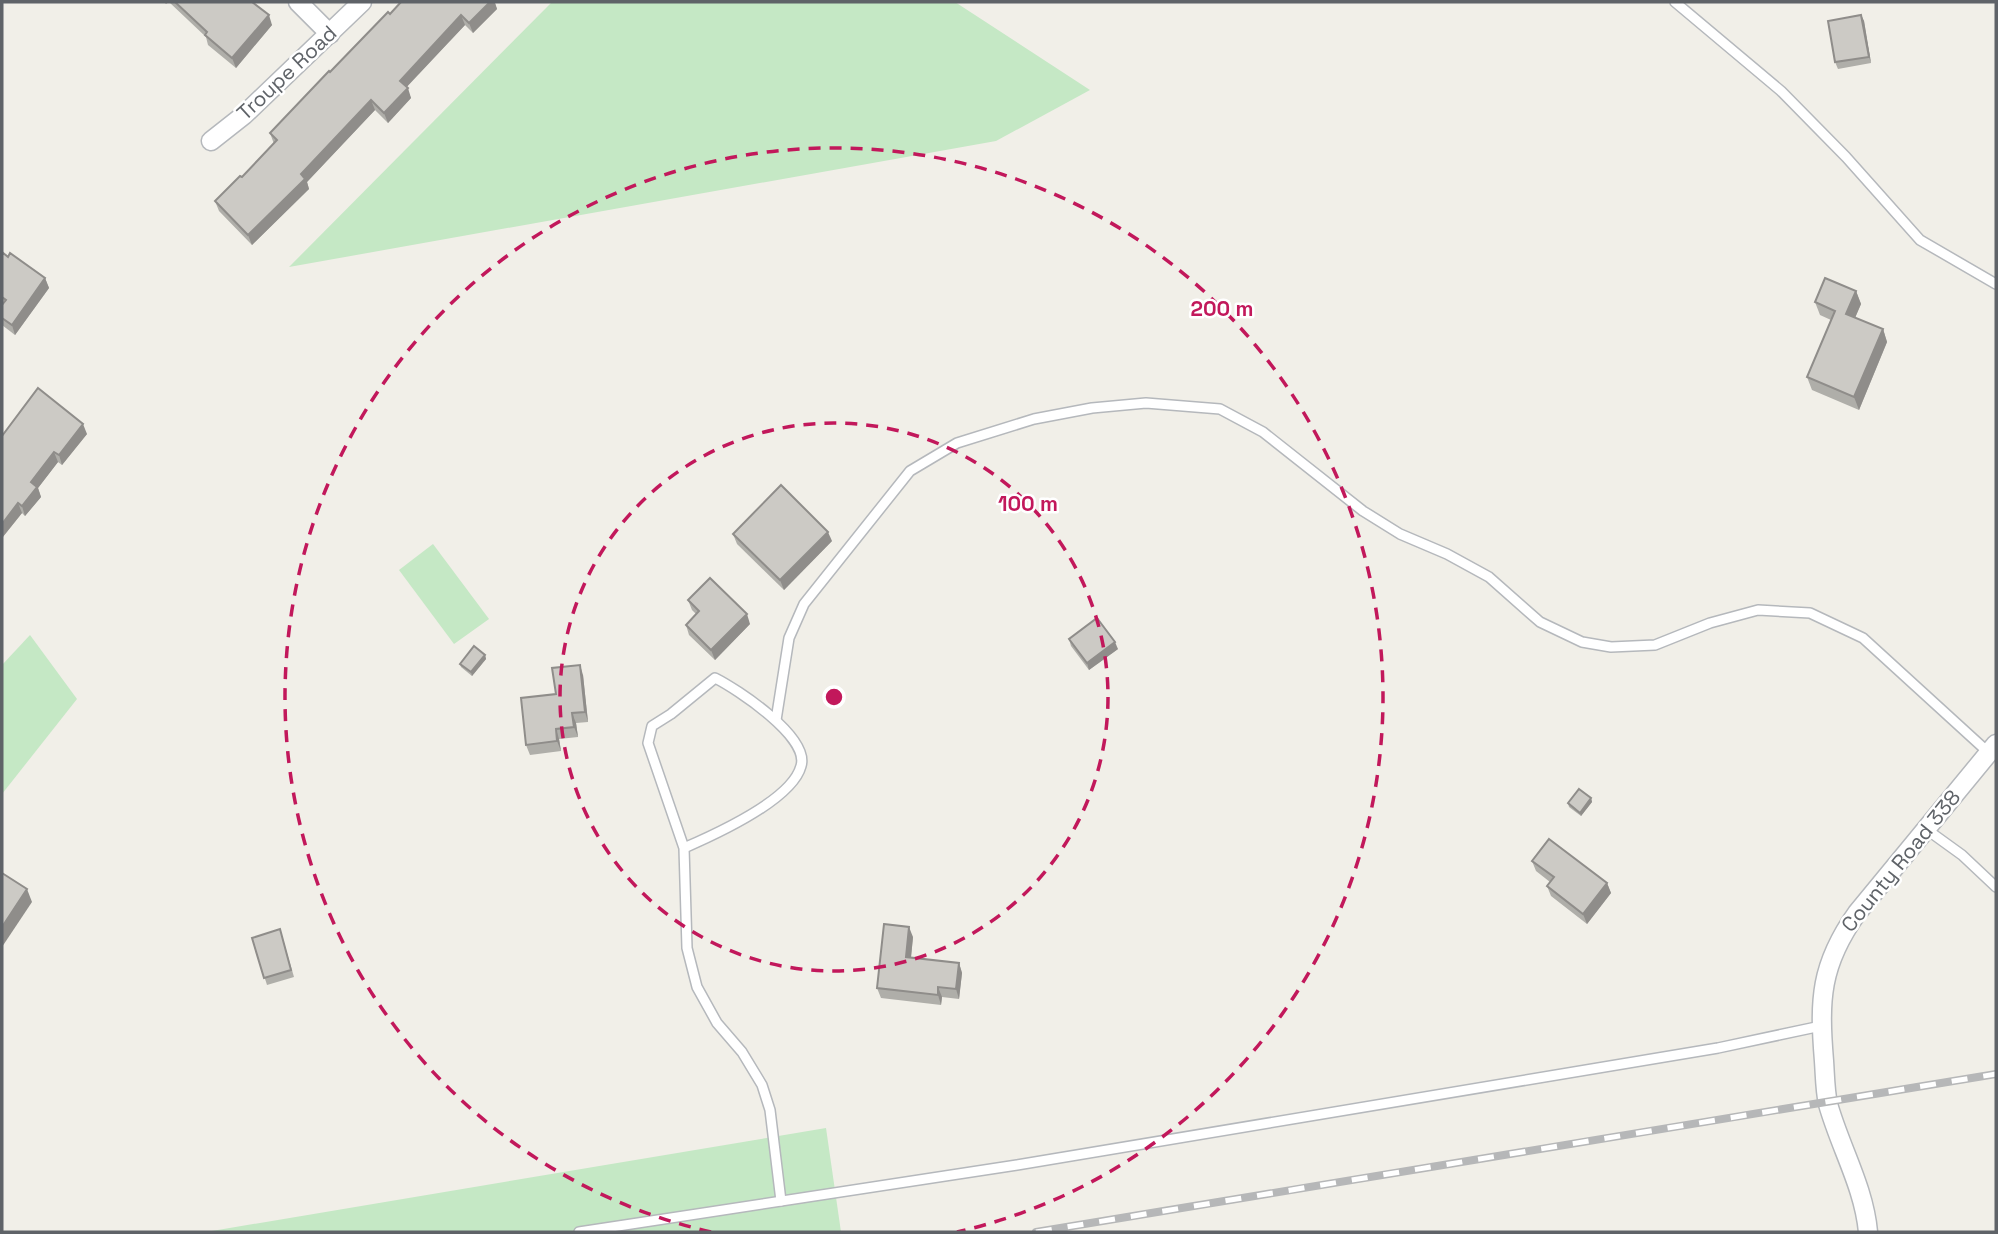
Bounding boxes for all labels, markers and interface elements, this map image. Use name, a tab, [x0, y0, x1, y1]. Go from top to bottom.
street label: Troupe Road	[231, 19, 342, 126]
text: 200 m	[1191, 295, 1253, 322]
text: 100 m	[998, 490, 1058, 517]
centre of rings	[822, 685, 846, 709]
street label: County Road 338	[1835, 784, 1966, 937]

